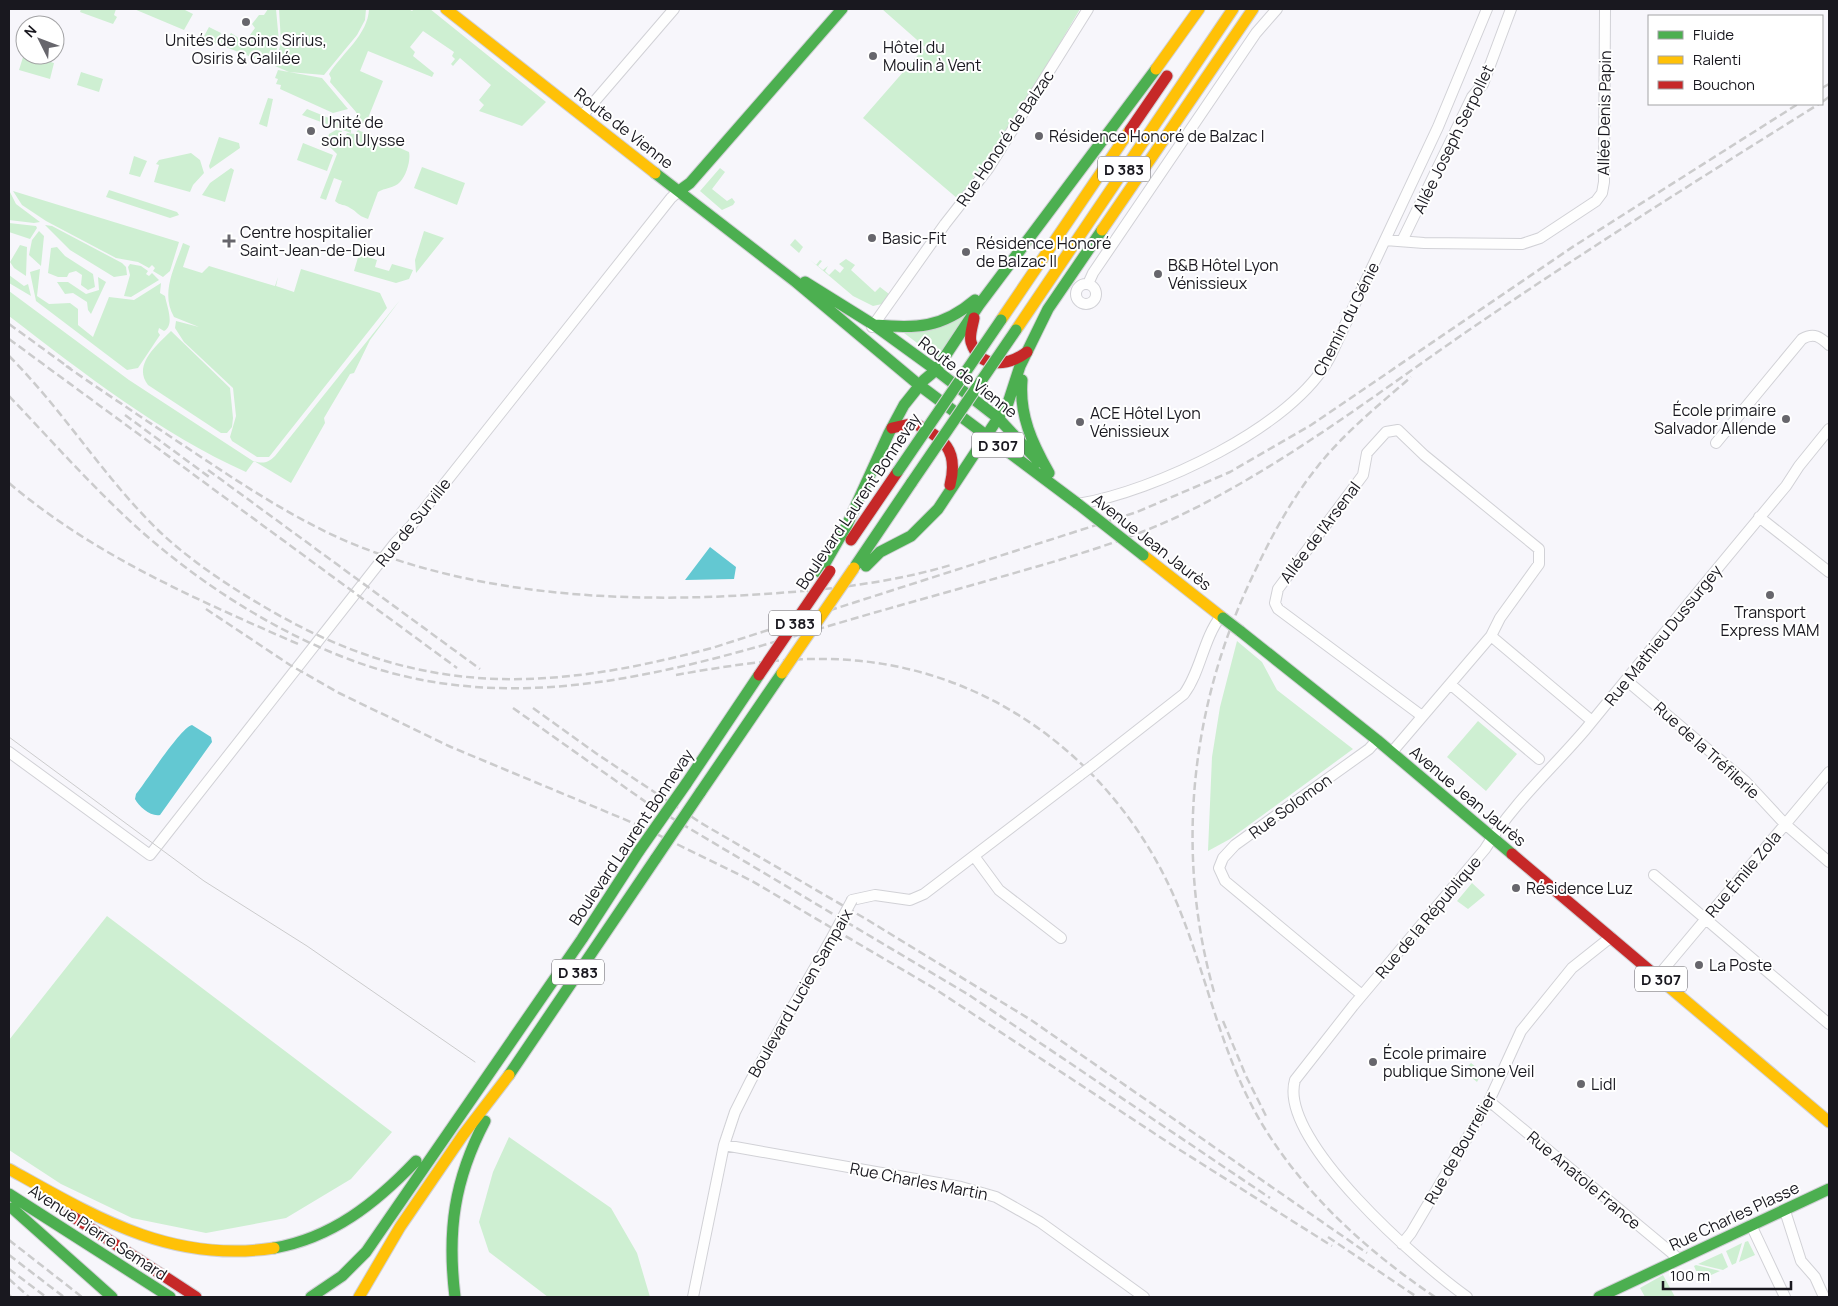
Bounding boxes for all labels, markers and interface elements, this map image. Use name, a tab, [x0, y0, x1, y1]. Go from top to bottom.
north arrow	[15, 15, 65, 65]
legend	[1648, 15, 1823, 105]
marker: Unités de soins Sirius, Osiris & Galilée	[240, 16, 252, 28]
text: N	[20, 21, 40, 41]
text: Fluide	[1693, 24, 1734, 45]
place label: Unités de soins Sirius, Osiris & Galilée	[165, 29, 327, 69]
place label: Hôtel du Moulin à Vent	[883, 36, 981, 76]
text: Ralenti	[1693, 49, 1741, 70]
marker: Hôtel du Moulin à Vent	[867, 50, 879, 62]
street label: Allée Denis Papin	[1592, 50, 1616, 176]
street label: Allée Joseph Serpollet	[1407, 61, 1499, 217]
street label: Rue Honoré de Balzac	[951, 65, 1059, 210]
text: Bouchon	[1693, 74, 1755, 95]
street label: Route de Vienne	[570, 82, 678, 174]
place label: Unité de soin Ulysse	[321, 111, 405, 151]
marker: Unité de soin Ulysse	[305, 125, 317, 137]
place label: Résidence Honoré de Balzac I	[1049, 125, 1265, 147]
marker: Résidence Honoré de Balzac I	[1033, 130, 1045, 142]
road number: D 383	[1098, 156, 1150, 182]
place label: Centre hospitalier Saint-Jean-de-Dieu	[240, 221, 385, 261]
place label: Basic-Fit	[882, 227, 947, 249]
marker: Basic-Fit	[866, 232, 878, 244]
place label: Résidence Honoré de Balzac II	[976, 232, 1111, 272]
marker: Centre hospitalier Saint-Jean-de-Dieu	[222, 234, 236, 248]
marker: Résidence Honoré de Balzac II	[960, 246, 972, 258]
place label: B&B Hôtel Lyon Vénissieux	[1168, 254, 1279, 294]
street label: Chemin du Génie	[1308, 258, 1384, 380]
marker: B&B Hôtel Lyon Vénissieux	[1152, 268, 1164, 280]
street label: Route de Vienne	[914, 331, 1022, 423]
place label: École primaire Salvador Allende	[1654, 399, 1776, 439]
place label: ACE Hôtel Lyon Vénissieux	[1090, 402, 1201, 442]
street label: Boulevard Laurent Bonnevay	[791, 408, 926, 594]
marker: École primaire Salvador Allende	[1780, 413, 1792, 425]
marker: ACE Hôtel Lyon Vénissieux	[1074, 416, 1086, 428]
road number: D 307	[972, 432, 1024, 458]
street label: Rue de Surville	[370, 473, 456, 571]
street label: Allée de l'Arsenal	[1275, 477, 1365, 587]
street label: Avenue Jean Jaurès	[1088, 489, 1216, 595]
street label: Rue Mathieu Dussurgey	[1599, 560, 1727, 710]
marker: Transport Express MAM	[1764, 589, 1776, 601]
place label: Transport Express MAM	[1720, 601, 1820, 641]
road number: D 383	[769, 610, 821, 636]
street label: Rue de la Tréfilerie	[1649, 697, 1765, 803]
street label: Avenue Jean Jaurès	[1405, 741, 1531, 851]
street label: Boulevard Laurent Bonnevay	[564, 744, 699, 930]
street label: Rue Solomon	[1244, 769, 1336, 843]
street label: Rue Émile Zola	[1700, 826, 1786, 922]
street label: Rue de la République	[1370, 851, 1486, 983]
place label: Résidence Luz	[1526, 877, 1633, 899]
marker: Résidence Luz	[1510, 882, 1522, 894]
street label: Boulevard Lucien Sampaix	[743, 904, 858, 1081]
place label: La Poste	[1709, 954, 1772, 976]
marker: La Poste	[1693, 959, 1705, 971]
road number: D 383	[552, 960, 604, 984]
road number: D 307	[1635, 966, 1687, 992]
place label: École primaire publique Simone Veil	[1383, 1042, 1535, 1082]
marker: École primaire publique Simone Veil	[1367, 1056, 1379, 1068]
place label: Lidl	[1591, 1073, 1616, 1095]
marker: Lidl	[1575, 1078, 1587, 1090]
street label: Rue de Bourrelier	[1419, 1088, 1501, 1208]
street label: Rue Anatole France	[1522, 1126, 1646, 1234]
street label: Rue Charles Martin	[848, 1157, 990, 1205]
street label: Rue Charles Plasse	[1666, 1176, 1802, 1256]
street label: Avenue Pierre Semard	[24, 1179, 172, 1285]
scale bar	[1663, 1258, 1790, 1290]
text: 100 m	[1670, 1265, 1710, 1286]

